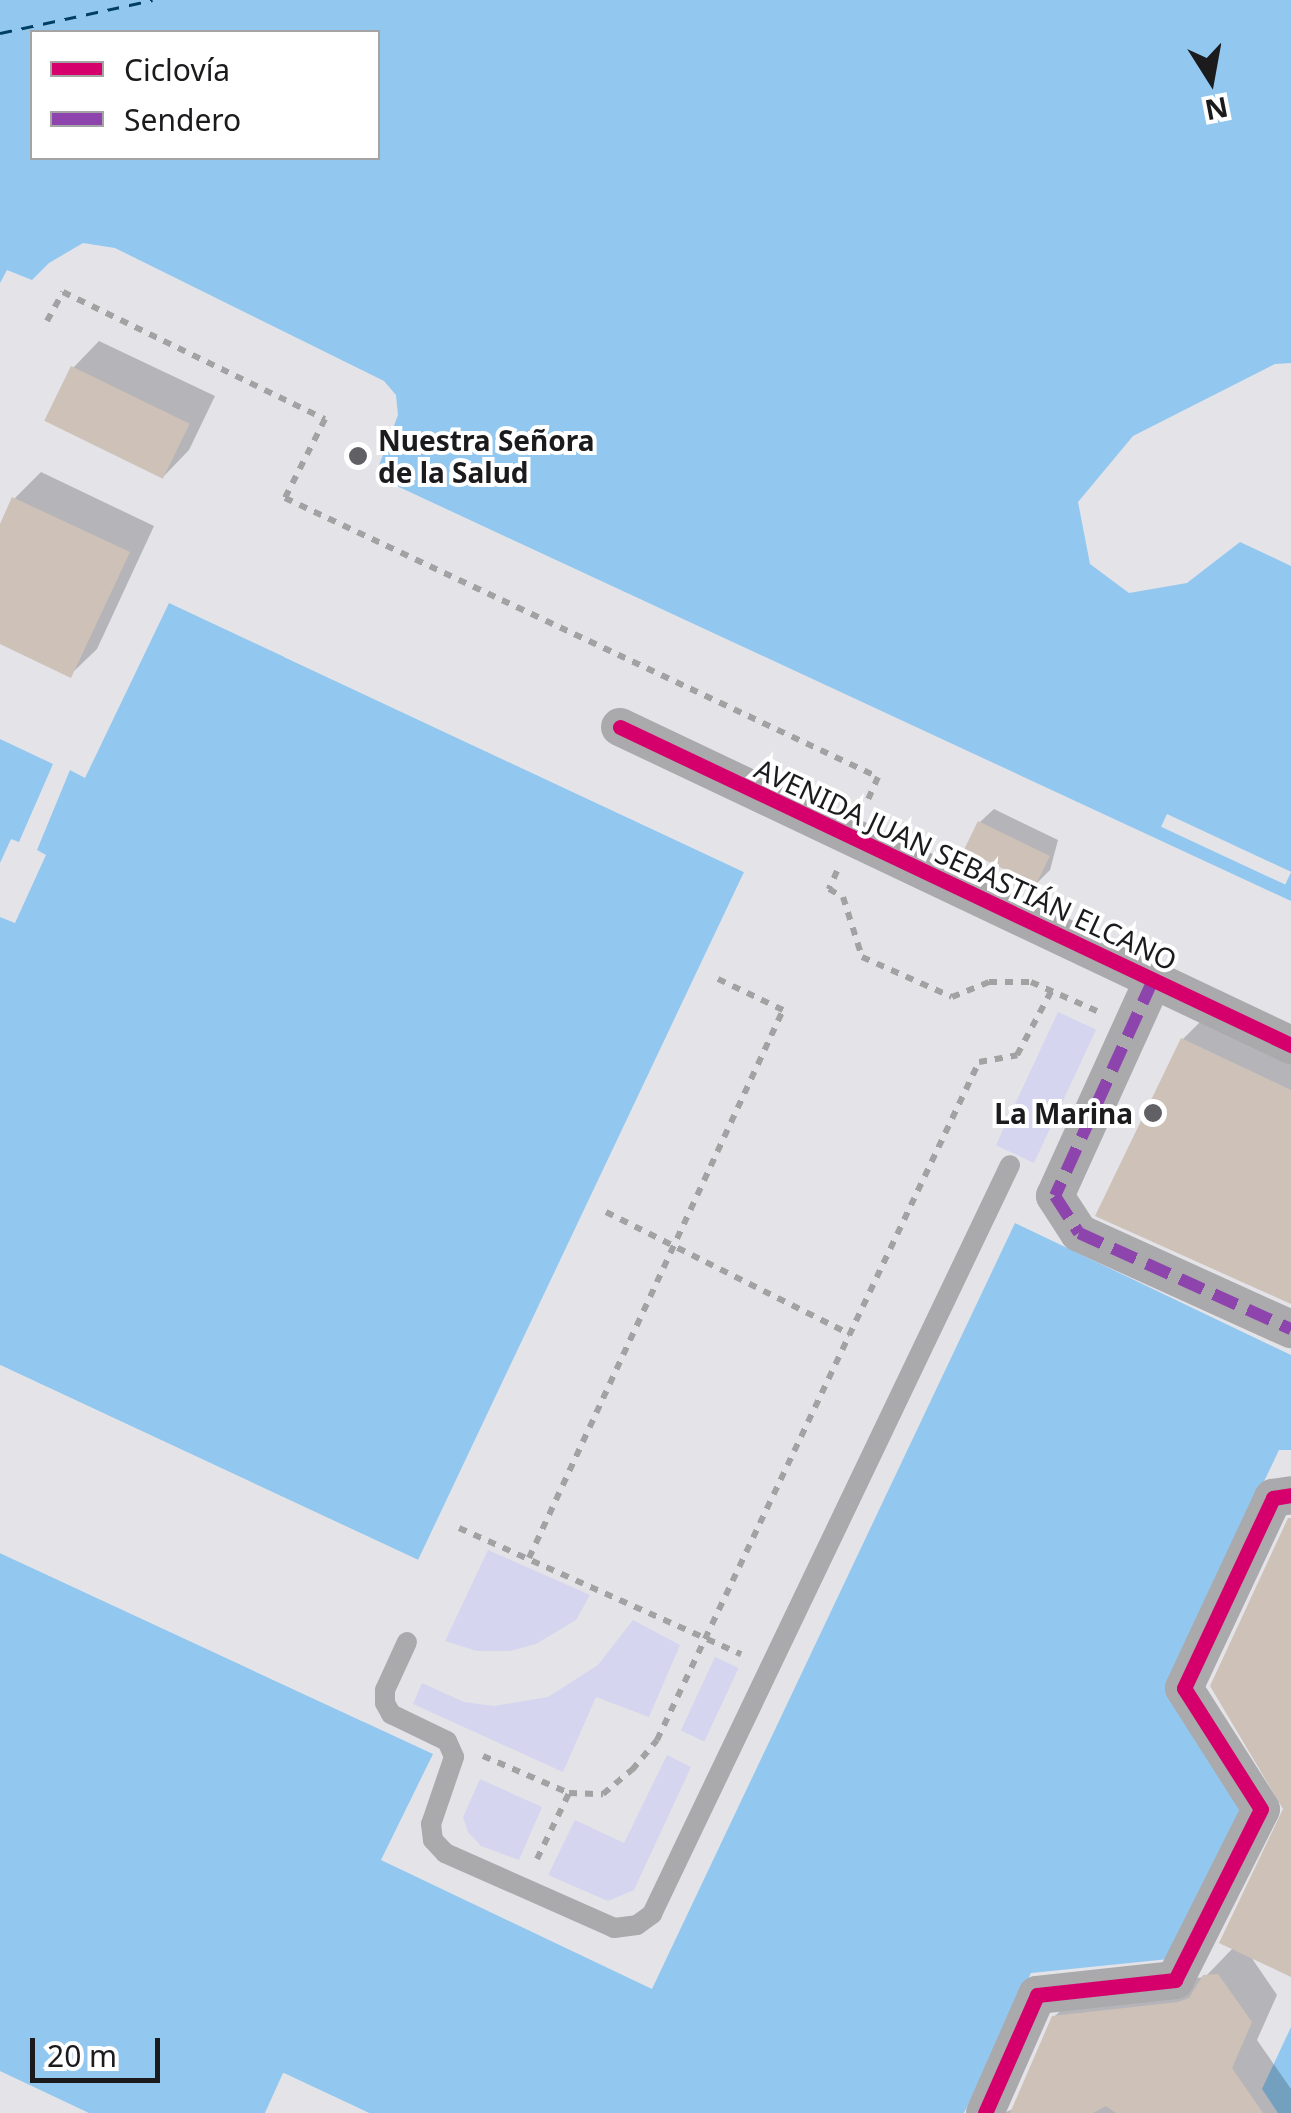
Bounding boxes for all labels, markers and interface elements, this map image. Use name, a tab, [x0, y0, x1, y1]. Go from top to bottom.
legend	[30, 30, 380, 160]
north arrow	[1161, 30, 1261, 130]
text: Ciclovía	[124, 49, 230, 90]
text: N	[1202, 89, 1232, 130]
text: Sendero	[124, 99, 241, 140]
place label: Nuestra Señora de la Salud	[378, 423, 594, 489]
marker: Nuestra Señora de la Salud	[347, 445, 369, 467]
street label: AVENIDA JUAN SEBASTIÁN ELCANO	[750, 751, 1182, 977]
place label: La Marina	[994, 1096, 1133, 1130]
marker: La Marina	[1142, 1102, 1164, 1124]
scale bar	[35, 2018, 165, 2080]
text: 20 m	[47, 2035, 117, 2076]

